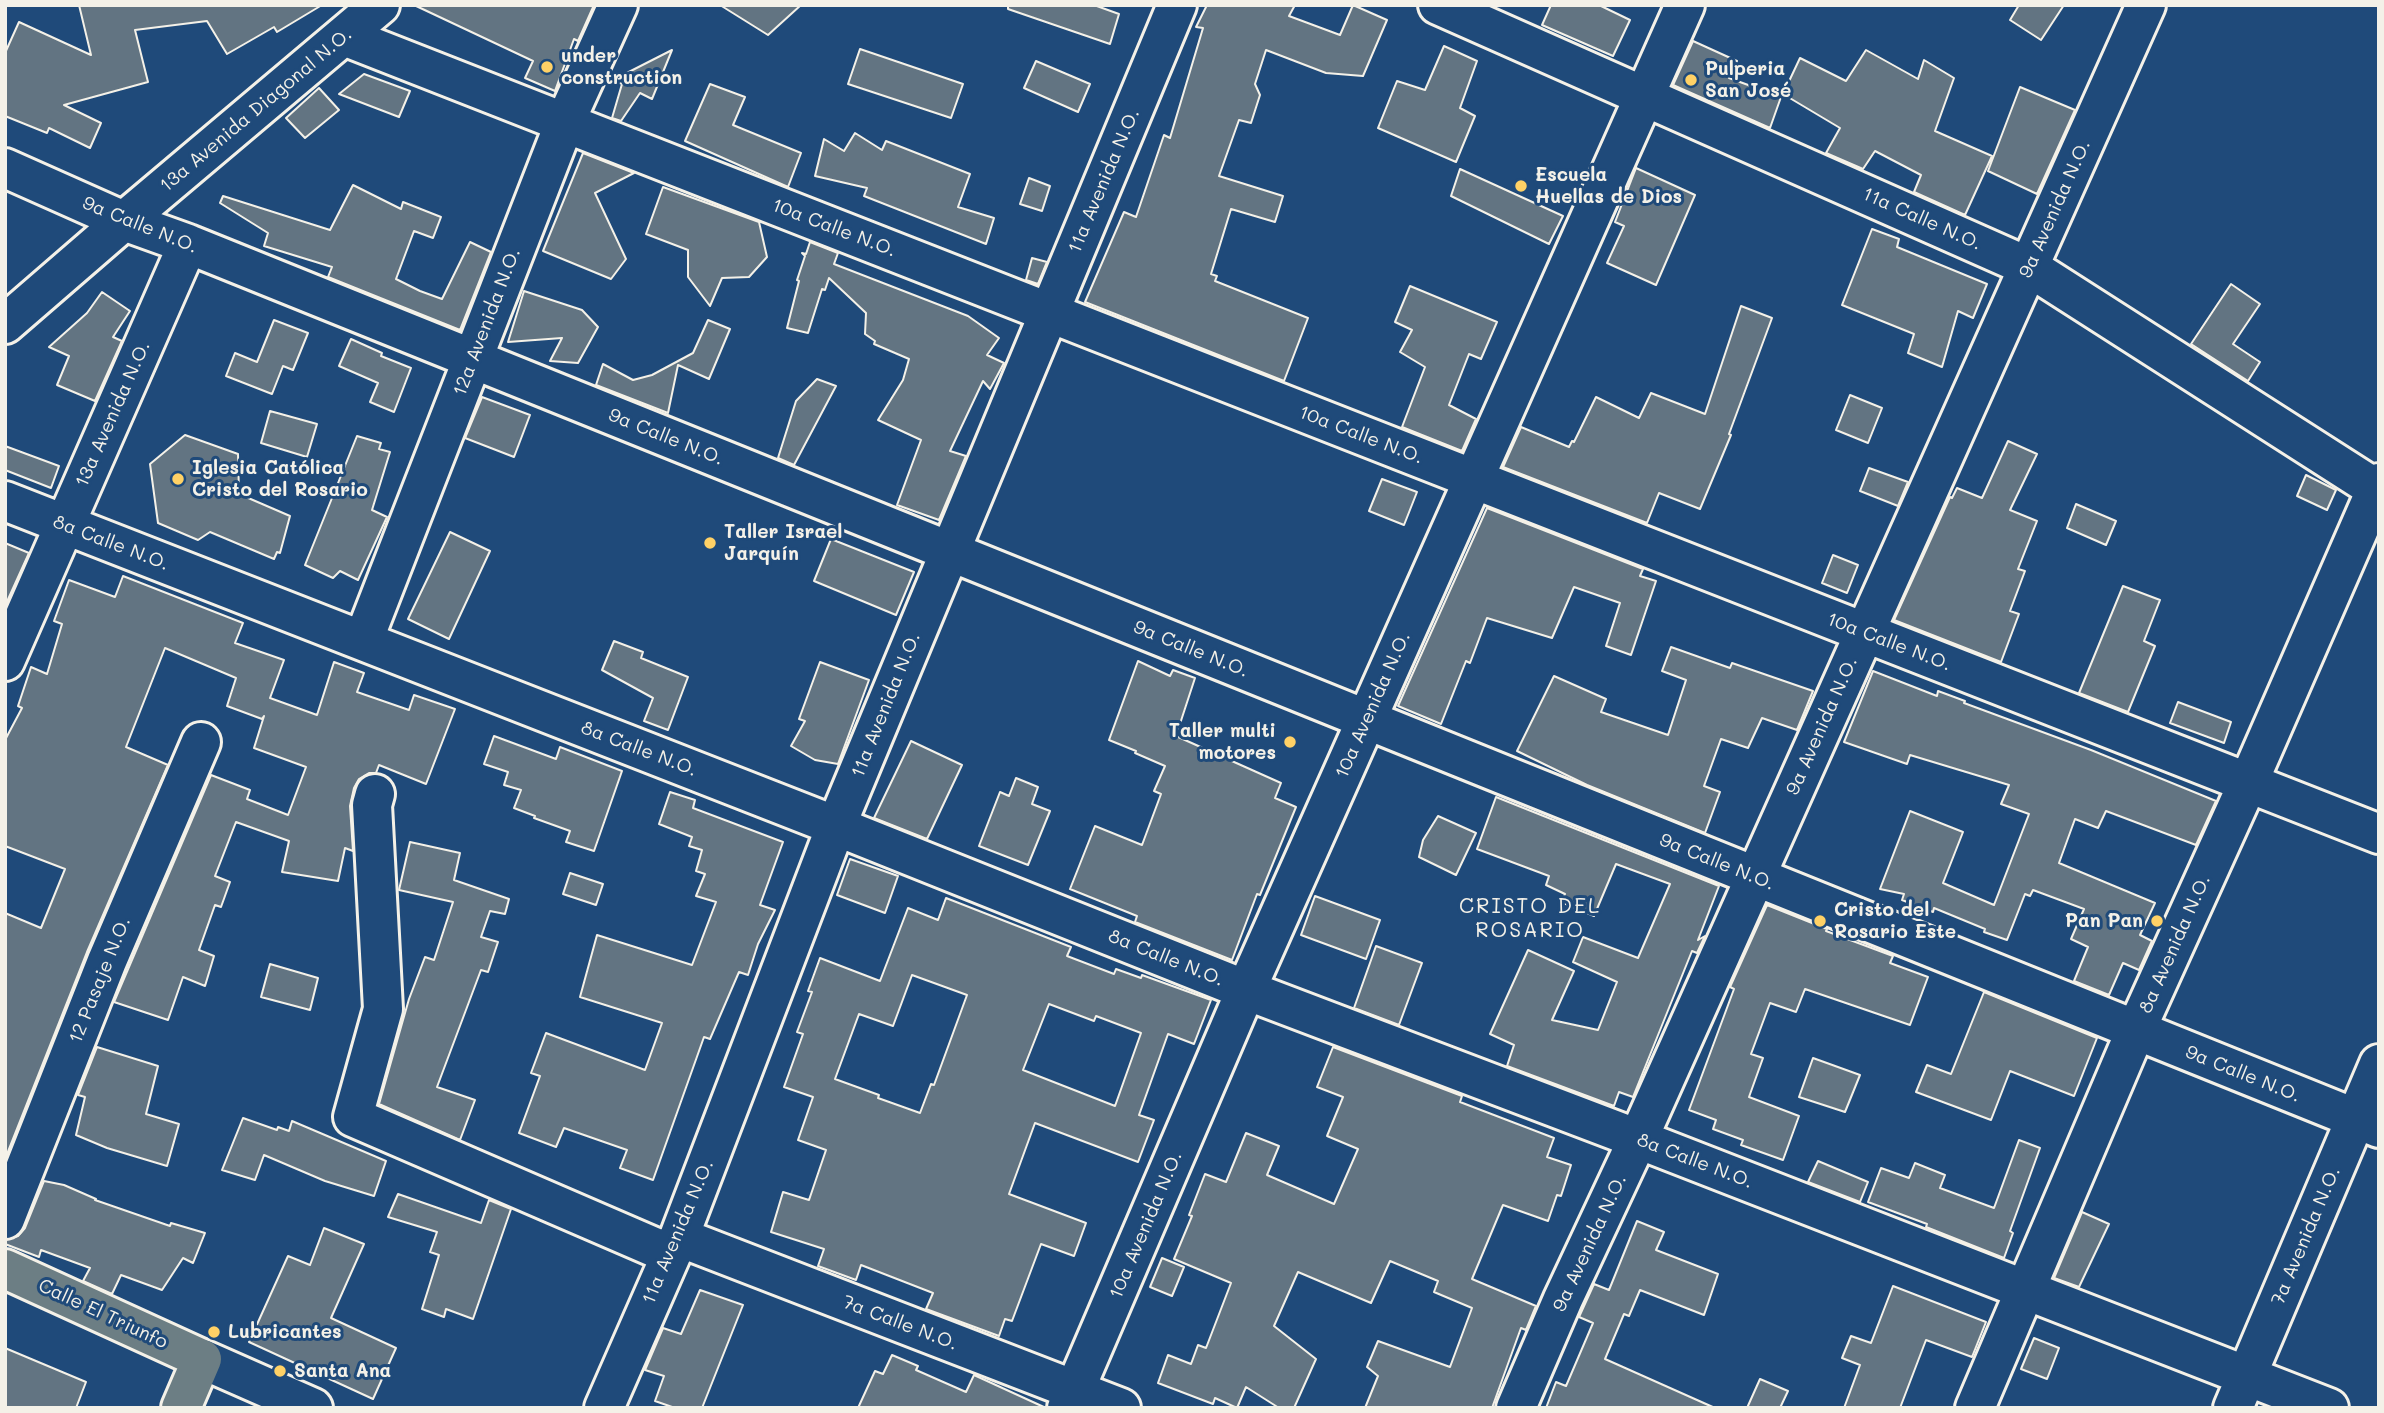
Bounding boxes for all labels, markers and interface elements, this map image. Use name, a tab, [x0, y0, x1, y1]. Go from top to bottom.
street label: 13a Avenida Diagonal N.O.	[155, 23, 357, 197]
place label: under construction	[561, 45, 682, 89]
place label: Pulperia San José	[1705, 58, 1791, 102]
marker: under construction	[539, 59, 555, 75]
marker: Pulperia San José	[1683, 72, 1699, 88]
street label: 11a Avenida N.O.	[1063, 105, 1145, 257]
street label: 9a Avenida N.O.	[2014, 136, 2096, 282]
place label: Escuela Huellas de Dios	[1535, 164, 1682, 208]
marker: Escuela Huellas de Dios	[1513, 178, 1529, 194]
street label: 11a Calle N.O.	[1859, 183, 1985, 255]
street label: 9a Calle N.O.	[79, 192, 201, 258]
street label: 10a Calle N.O.	[769, 194, 899, 262]
street label: 12a Avenida N.O.	[448, 245, 526, 399]
street label: 13a Avenida N.O.	[71, 338, 155, 490]
street label: 10a Calle N.O.	[1296, 401, 1426, 469]
street label: 9a Calle N.O.	[605, 404, 727, 470]
place label: Iglesia Católica Cristo del Rosario	[192, 457, 368, 501]
marker: Iglesia Católica Cristo del Rosario	[170, 471, 186, 487]
street label: 8a Calle N.O.	[50, 510, 172, 576]
place label: Taller Israel Jarquín	[724, 521, 843, 565]
marker: Taller Israel Jarquín	[702, 535, 718, 551]
street label: 10a Calle N.O.	[1824, 608, 1954, 676]
street label: 9a Calle N.O.	[1130, 616, 1252, 682]
street label: 10a Avenida N.O.	[1330, 628, 1416, 782]
street label: 11a Avenida N.O.	[846, 629, 926, 781]
street label: 9a Avenida N.O.	[1781, 653, 1863, 799]
street label: 8a Calle N.O.	[578, 716, 700, 782]
place label: Taller multi motores	[1169, 720, 1276, 764]
marker: Taller multi motores	[1282, 734, 1298, 750]
street label: 9a Calle N.O.	[1656, 829, 1778, 895]
street label: 8a Avenida N.O.	[2134, 871, 2216, 1017]
district label: CRISTO DEL ROSARIO	[1460, 894, 1600, 944]
place label: Cristo del Rosario Este	[1834, 899, 1956, 943]
place label: Pan Pan	[2065, 910, 2143, 932]
marker: Cristo del Rosario Este	[1812, 913, 1828, 929]
marker: Pan Pan	[2149, 913, 2165, 929]
street label: 12 Pasaje N.O.	[64, 914, 136, 1046]
street label: 8a Calle N.O.	[1105, 924, 1227, 992]
street label: 9a Calle N.O.	[2182, 1041, 2304, 1107]
street label: 8a Calle N.O.	[1634, 1128, 1756, 1194]
street label: 10a Avenida N.O.	[1105, 1148, 1187, 1302]
street label: 11a Avenida N.O.	[637, 1156, 719, 1308]
street label: 7a Avenida N.O.	[2267, 1163, 2345, 1309]
street label: 9a Avenida N.O.	[1548, 1171, 1632, 1315]
street label: Calle El Triunfo	[35, 1274, 171, 1354]
street label: 7a Calle N.O.	[839, 1291, 961, 1355]
place label: Lubricantes	[228, 1321, 342, 1343]
marker: Lubricantes	[206, 1324, 222, 1340]
place label: Santa Ana	[294, 1360, 391, 1382]
marker: Santa Ana	[272, 1363, 288, 1379]

